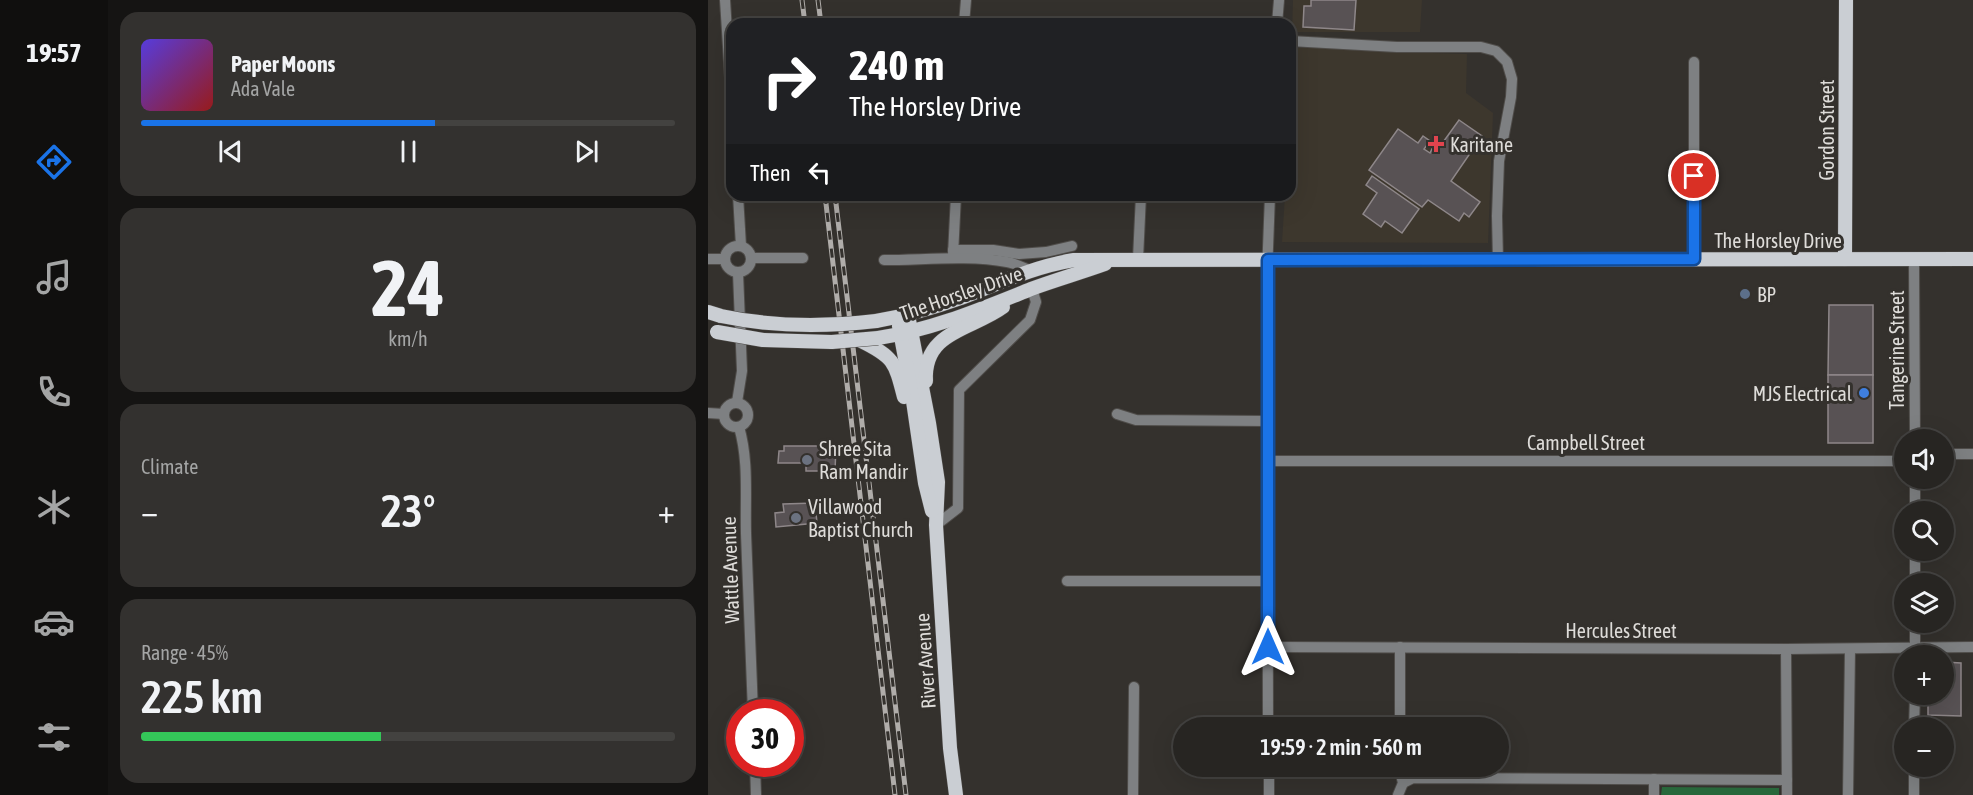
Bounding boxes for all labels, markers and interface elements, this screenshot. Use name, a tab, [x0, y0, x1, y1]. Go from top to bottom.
text: 19:57	[26, 37, 82, 68]
text: 240 m	[849, 41, 944, 89]
icon: right	[750, 42, 828, 120]
text: Paper Moons	[231, 51, 335, 77]
text: Ada Vale	[231, 77, 295, 100]
street label: Gordon Street	[1815, 79, 1838, 181]
text: The Horsley Drive	[849, 91, 1021, 122]
place label: Karitane	[1450, 133, 1513, 156]
icon: previous	[214, 135, 247, 168]
icon: pause	[392, 135, 425, 168]
icon: next	[570, 135, 603, 168]
marker: Karitane	[1427, 135, 1445, 153]
icon: directions	[33, 141, 75, 183]
pin	[1668, 150, 1719, 201]
icon: left	[803, 156, 836, 189]
icon: arrive	[1677, 159, 1710, 192]
text: Then	[750, 160, 791, 186]
street label: The Horsley Drive	[1714, 229, 1842, 252]
text: 24	[371, 243, 445, 333]
icon: music	[33, 256, 75, 298]
street label: The Horsley Drive	[897, 261, 1025, 325]
place label: BP	[1757, 283, 1776, 306]
marker: BP	[1738, 287, 1752, 301]
street label: Tangerine Street	[1885, 290, 1908, 410]
text: km/h	[388, 327, 428, 350]
icon: phone	[33, 371, 75, 413]
place label: MJS Electrical	[1753, 382, 1853, 405]
marker: MJS Electrical	[1857, 386, 1871, 400]
map controls	[1894, 429, 1954, 777]
button: sound	[1894, 429, 1954, 489]
street label: Campbell Street	[1527, 431, 1645, 454]
place label: Shree Sita Ram Mandir	[819, 437, 909, 483]
marker: Shree Sita Ram Mandir	[800, 453, 814, 467]
text: Climate	[141, 455, 198, 478]
text: 23°	[381, 485, 435, 537]
icon: climate	[33, 486, 75, 528]
text: −	[141, 492, 158, 530]
text: +	[658, 492, 675, 530]
place label: Villawood Baptist Church	[808, 495, 914, 541]
button: search	[1894, 501, 1954, 561]
marker: Villawood Baptist Church	[789, 511, 803, 525]
street label: Wattle Avenue	[717, 516, 743, 624]
button: layers	[1894, 573, 1954, 633]
icon: car	[33, 601, 75, 643]
street label: River Avenue	[910, 612, 940, 710]
position arrow	[1236, 615, 1300, 679]
street label: Hercules Street	[1565, 619, 1677, 642]
text: Range · 45%	[141, 641, 228, 664]
button: +	[1894, 645, 1954, 705]
text: 225 km	[141, 671, 263, 723]
speed limit sign: 30	[726, 699, 804, 777]
icon: filters	[33, 716, 75, 758]
button: −	[1894, 717, 1954, 777]
text: 19:59 · 2 min · 560 m	[1260, 734, 1422, 760]

